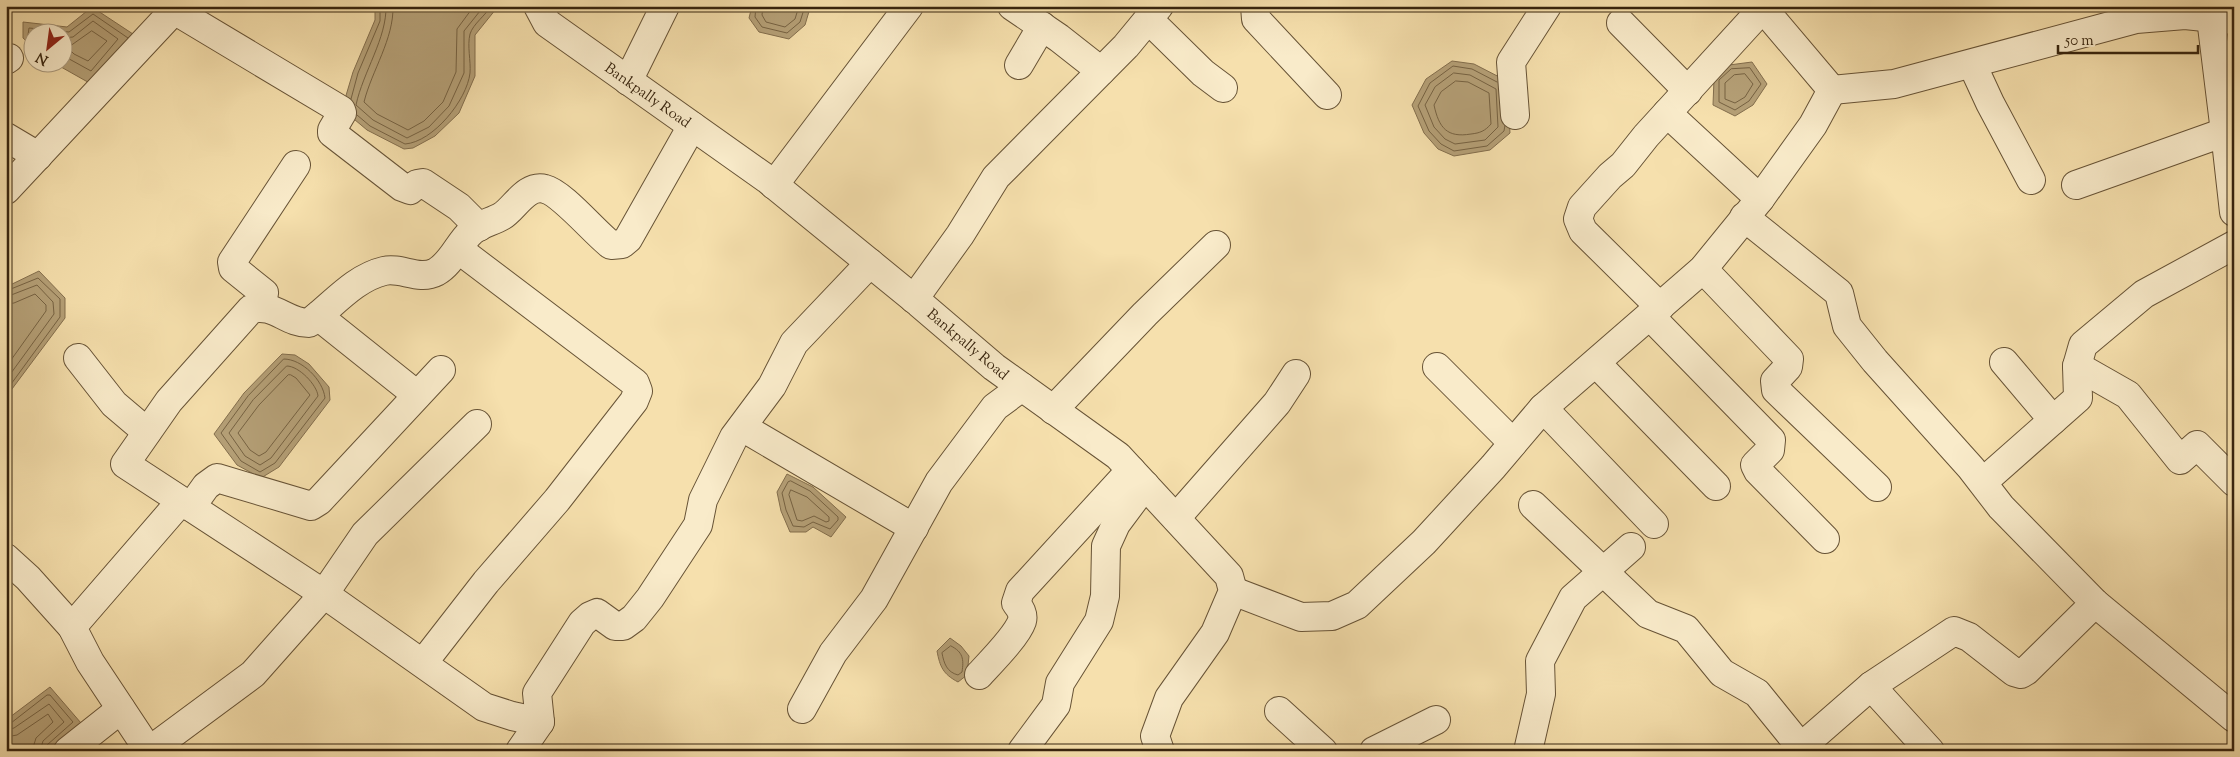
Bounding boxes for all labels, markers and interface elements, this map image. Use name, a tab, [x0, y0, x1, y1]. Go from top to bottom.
north arrow	[22, 22, 72, 72]
scale bar	[2058, 22, 2198, 54]
text: 50 m	[2064, 31, 2094, 52]
text: N	[33, 46, 52, 69]
street label: Bankpally Road	[600, 59, 695, 134]
street label: Bankpally Road	[922, 305, 1013, 386]

